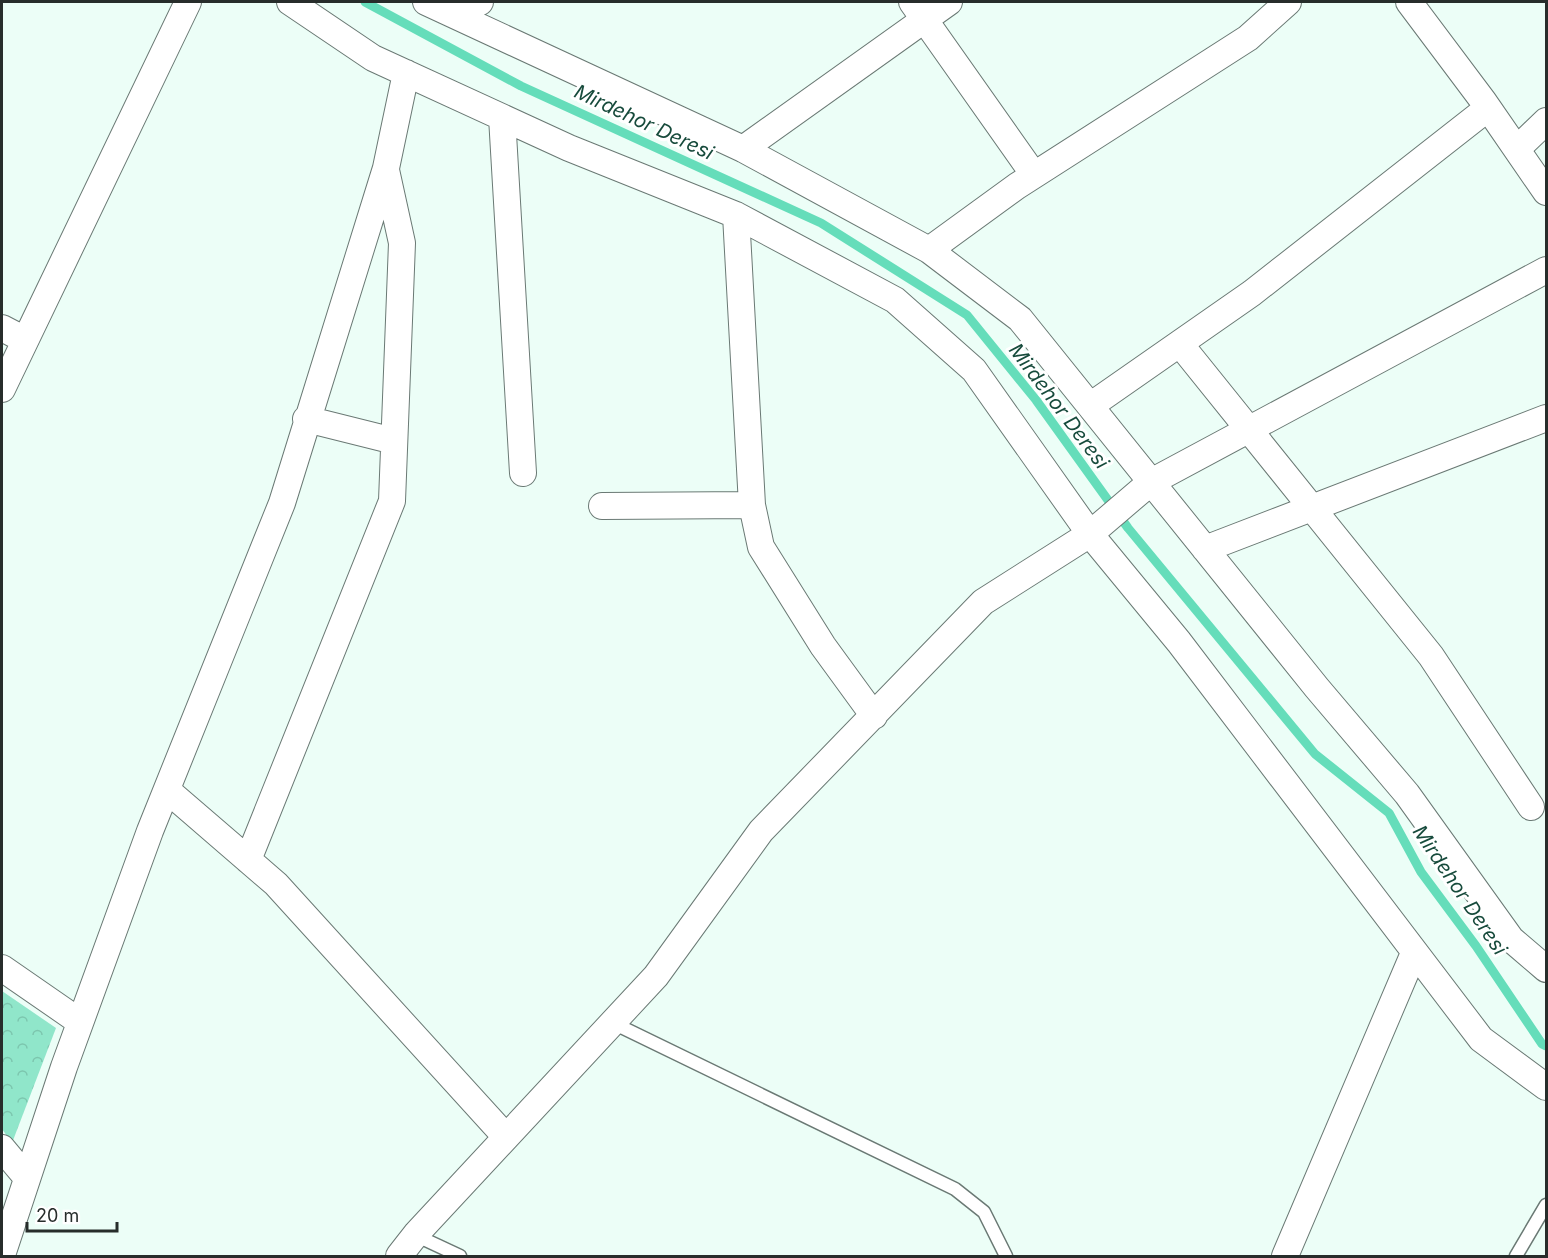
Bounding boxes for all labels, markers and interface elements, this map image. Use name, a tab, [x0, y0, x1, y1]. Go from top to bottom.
water label: Mirdehor Deresi	[571, 79, 719, 165]
water label: Mirdehor Deresi	[1004, 338, 1115, 474]
water label: Mirdehor Deresi	[1408, 821, 1513, 960]
scale bar	[27, 1195, 117, 1233]
text: 20 m	[36, 1205, 79, 1226]

